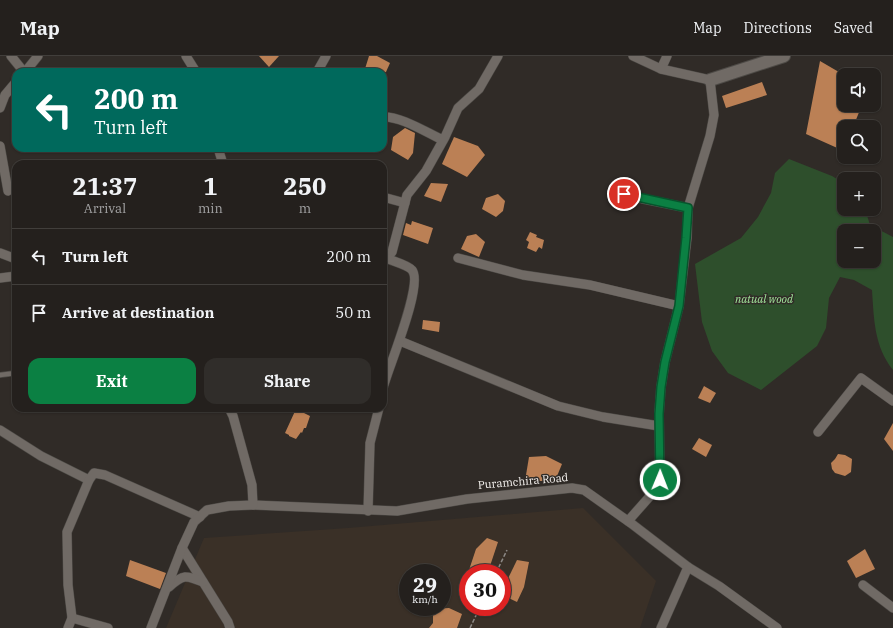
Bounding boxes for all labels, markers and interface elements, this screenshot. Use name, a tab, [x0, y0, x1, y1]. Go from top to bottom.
text: Map	[20, 16, 60, 40]
text: Map	[693, 19, 722, 37]
text: Directions	[744, 19, 812, 37]
text: Saved	[834, 19, 873, 37]
map controls	[837, 68, 881, 268]
button: sound	[837, 68, 881, 112]
text: 200 m	[94, 80, 178, 117]
icon: left	[28, 84, 80, 136]
text: Turn left	[94, 116, 168, 139]
button: search	[837, 120, 881, 164]
text: 21:37	[73, 170, 137, 202]
text: 1	[203, 170, 218, 202]
text: 250	[283, 170, 326, 202]
button: +	[837, 172, 881, 216]
pin	[607, 177, 641, 211]
icon: arrive	[613, 183, 635, 205]
text: Arrival	[84, 200, 126, 217]
text: min	[198, 200, 223, 217]
text: m	[299, 200, 311, 217]
button: −	[837, 224, 881, 268]
icon: left	[28, 246, 50, 268]
text: Turn left	[62, 247, 128, 266]
text: 200 m	[326, 247, 371, 266]
park label: natual wood	[735, 292, 794, 306]
icon: arrive	[28, 302, 50, 324]
text: Arrive at destination	[62, 303, 214, 322]
text: 50 m	[335, 303, 371, 322]
button: Exit	[28, 358, 196, 404]
button: Share	[204, 358, 371, 404]
position arrow	[639, 459, 681, 501]
street label: Puramchira Road	[477, 470, 569, 492]
speed limit sign: 30	[459, 564, 511, 616]
text: 29	[413, 571, 437, 598]
text: km/h	[412, 593, 438, 606]

